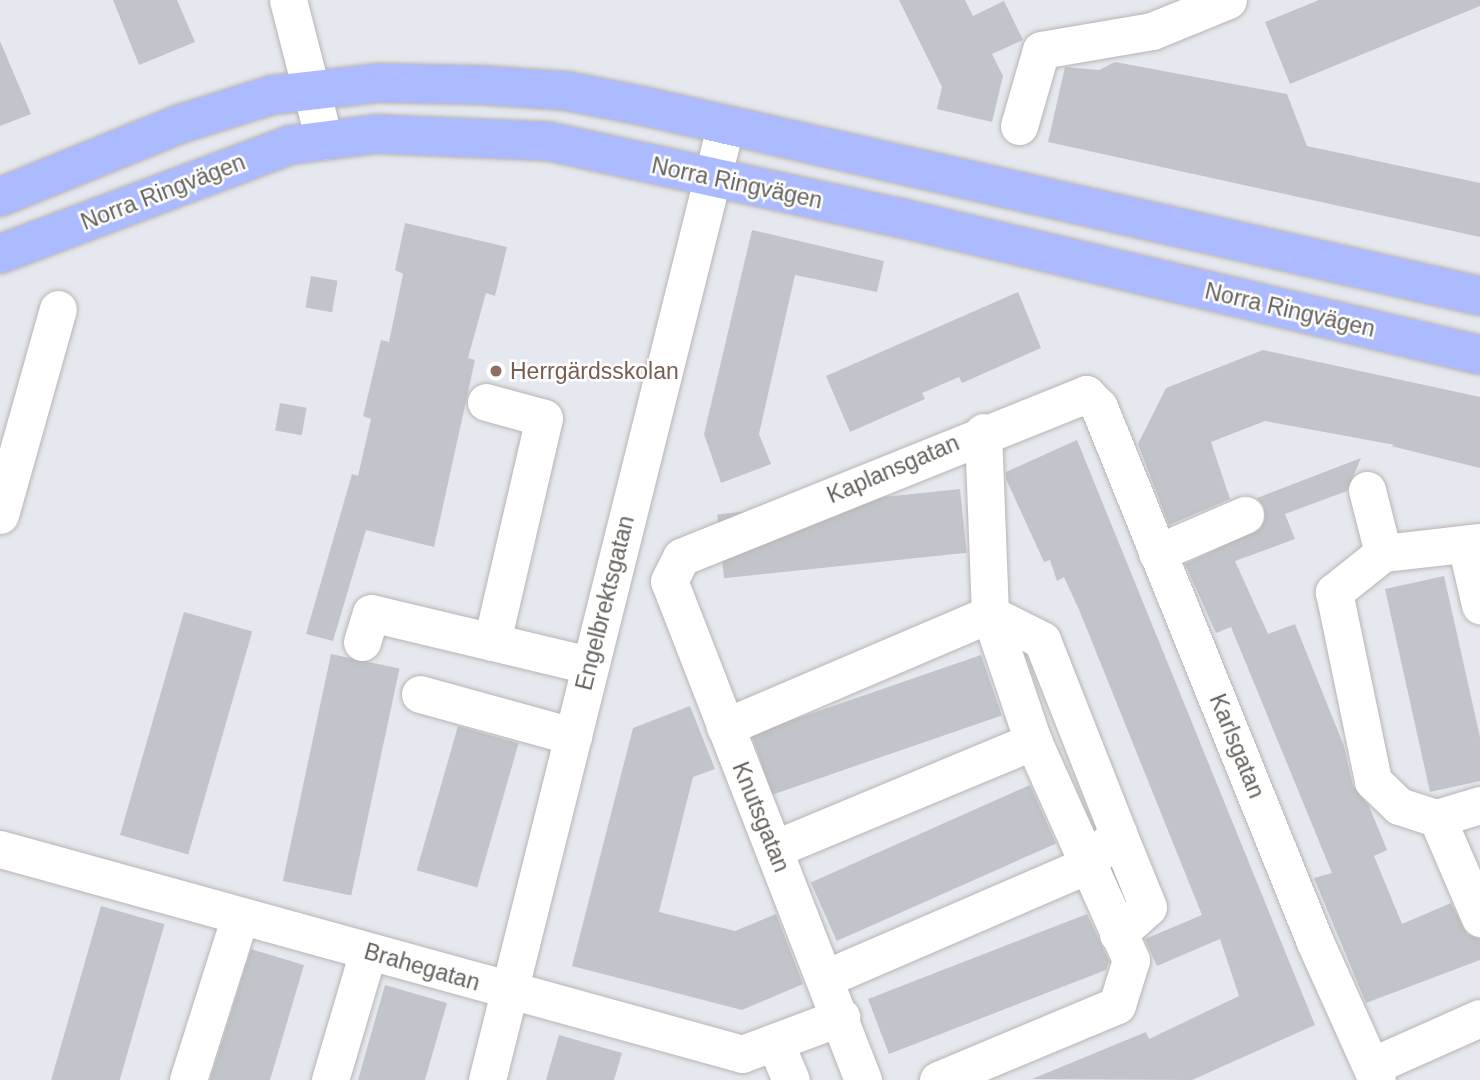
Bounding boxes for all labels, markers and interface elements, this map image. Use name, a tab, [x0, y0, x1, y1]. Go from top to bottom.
street label: Norra Ringvägen	[77, 148, 249, 236]
street label: Norra Ringvägen	[649, 151, 825, 215]
street label: Norra Ringvägen	[1202, 277, 1378, 343]
place label: Herrgärdsskolan	[510, 357, 679, 385]
marker: Herrgärdsskolan	[488, 363, 504, 379]
street label: Kaplansgatan	[823, 429, 963, 509]
street label: Engelbrektsgatan	[570, 513, 640, 693]
street label: Karlsgatan	[1204, 690, 1270, 802]
street label: Knutsgatan	[726, 758, 796, 876]
street label: Brahegatan	[361, 937, 483, 997]

